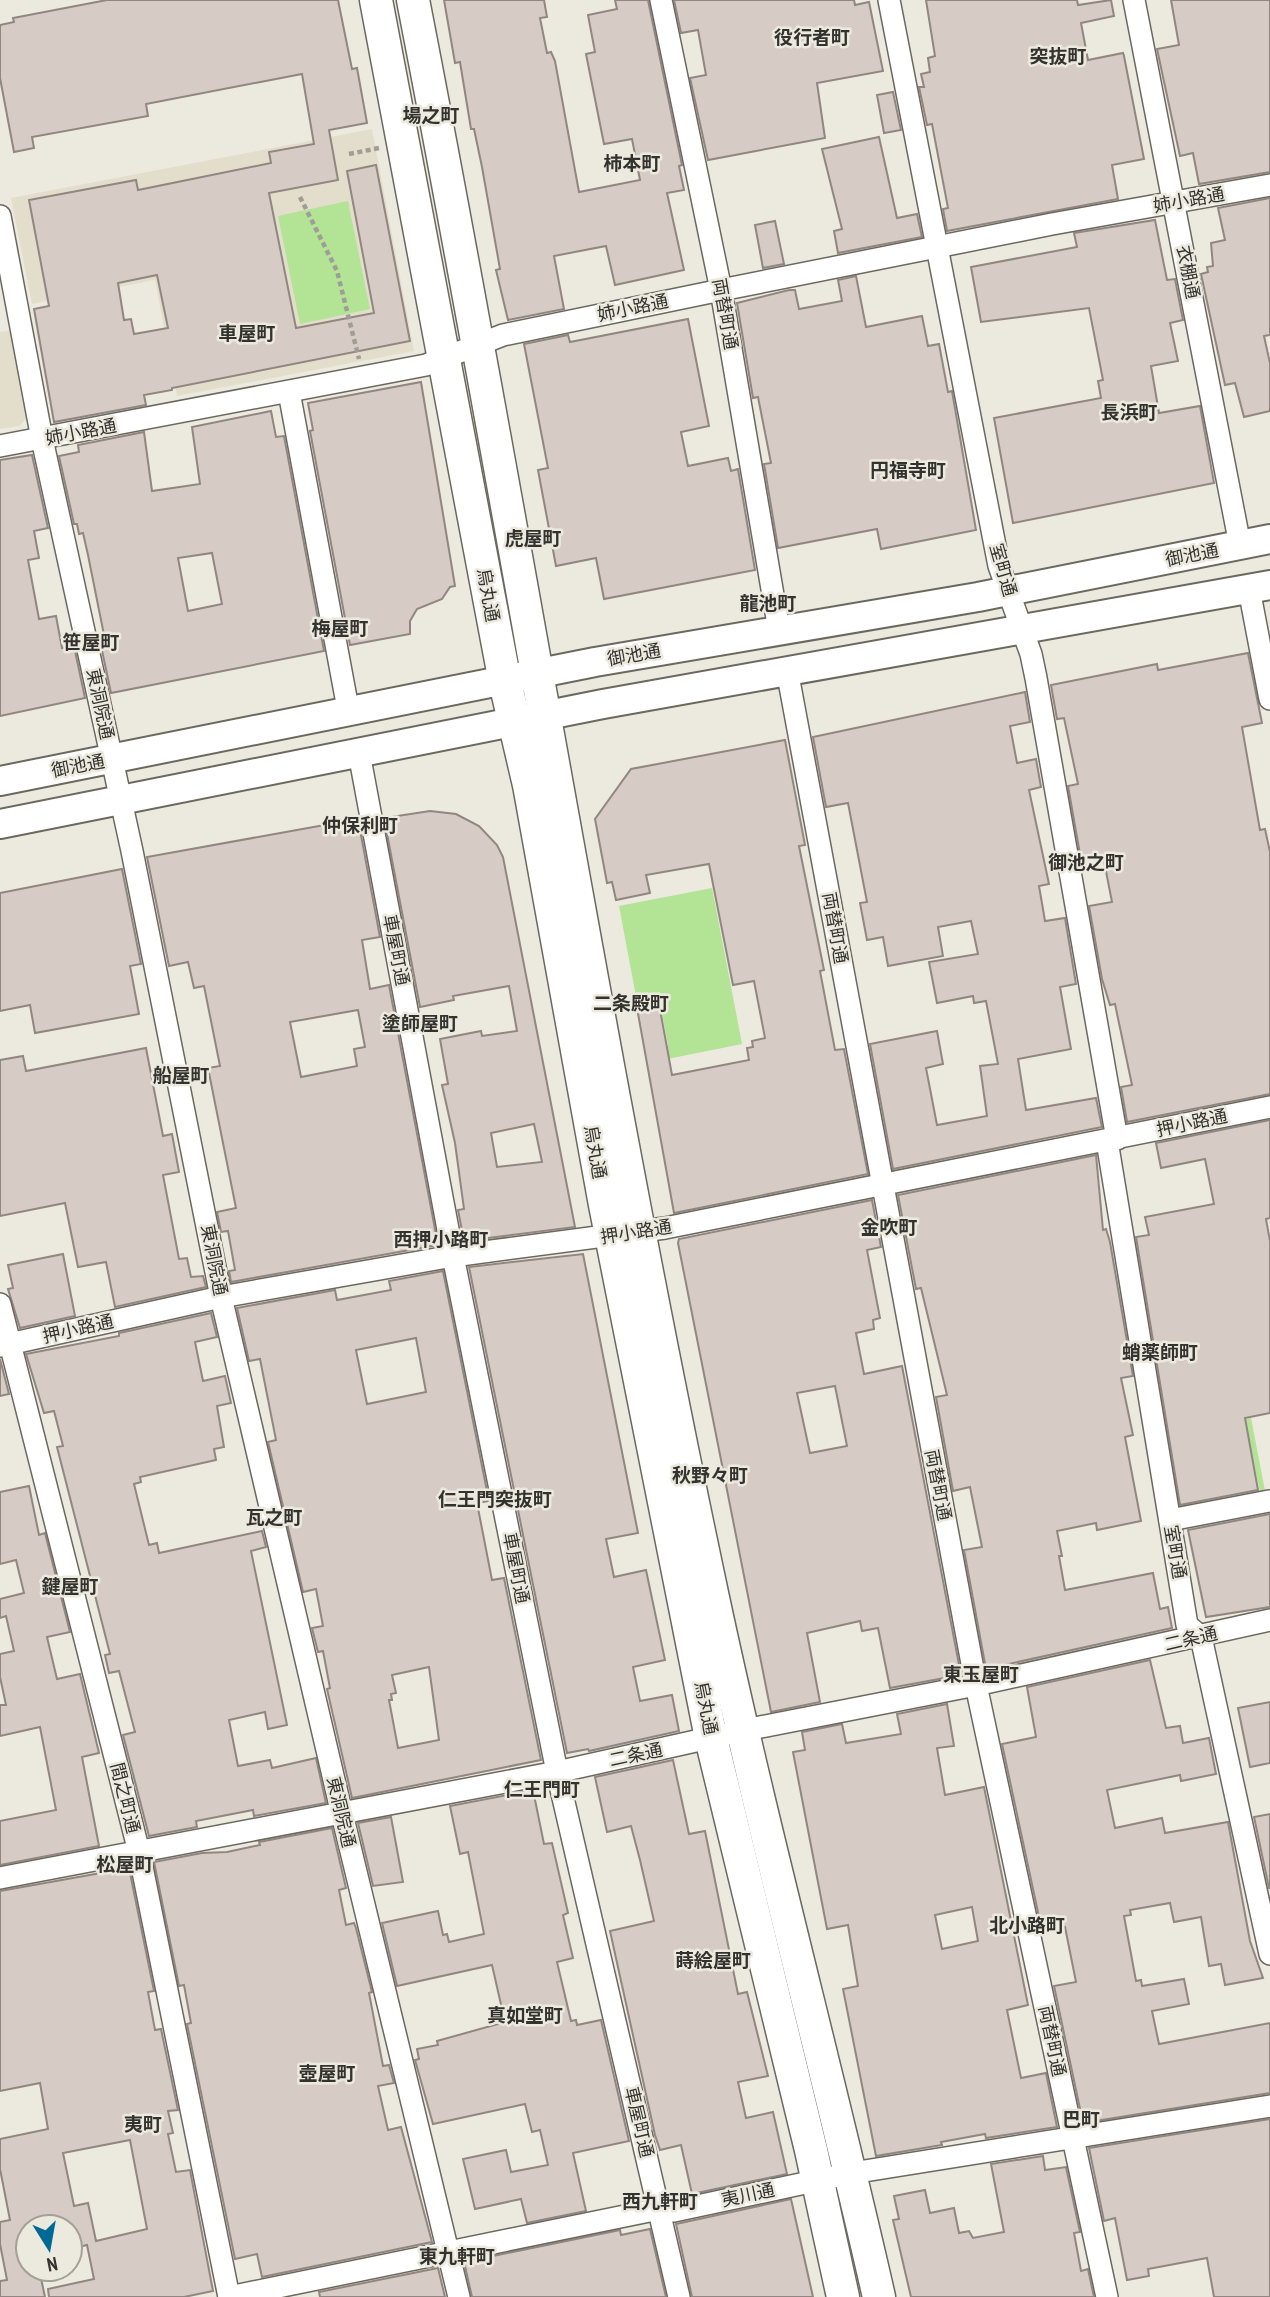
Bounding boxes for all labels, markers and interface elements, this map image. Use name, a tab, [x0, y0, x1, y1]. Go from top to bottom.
district label: 役行者町	[774, 25, 850, 49]
district label: 突抜町	[1029, 44, 1087, 68]
district label: 場之町	[402, 103, 460, 127]
district label: 柿本町	[603, 151, 661, 175]
street label: 姉小路通	[1151, 182, 1226, 217]
street label: 衣棚通	[1172, 243, 1205, 301]
street label: 両替町通	[708, 276, 743, 351]
street label: 姉小路通	[595, 289, 671, 326]
district label: 車屋町	[218, 321, 276, 345]
district label: 長浜町	[1100, 400, 1158, 424]
street label: 姉小路通	[43, 413, 118, 450]
district label: 円福寺町	[870, 458, 946, 482]
district label: 虎屋町	[504, 526, 562, 550]
street label: 御池通	[1163, 538, 1221, 571]
street label: 室町通	[985, 541, 1022, 599]
street label: 烏丸通	[472, 566, 505, 623]
district label: 龍池町	[739, 591, 797, 615]
district label: 梅屋町	[311, 616, 369, 640]
district label: 笹屋町	[62, 630, 120, 654]
street label: 御池通	[605, 638, 662, 671]
street label: 東洞院通	[82, 666, 119, 742]
street label: 御池通	[49, 749, 107, 782]
district label: 仲保利町	[322, 813, 398, 837]
district label: 御池之町	[1048, 850, 1124, 874]
street label: 両替町通	[818, 890, 853, 965]
street label: 車屋町通	[378, 912, 415, 987]
district label: 二条殿町	[593, 991, 669, 1015]
district label: 塗師屋町	[382, 1011, 458, 1035]
district label: 船屋町	[152, 1063, 210, 1087]
street label: 押小路通	[1154, 1104, 1230, 1141]
street label: 烏丸通	[579, 1123, 612, 1180]
street label: 押小路通	[599, 1215, 673, 1248]
district label: 金吹町	[860, 1215, 918, 1239]
street label: 東洞院通	[196, 1222, 233, 1297]
district label: 西押小路町	[393, 1227, 489, 1251]
street label: 押小路通	[40, 1309, 116, 1348]
district label: 蛸薬師町	[1122, 1340, 1198, 1364]
street label: 両替町通	[920, 1447, 957, 1522]
district label: 秋野々町	[672, 1463, 748, 1487]
district label: 仁王門突抜町	[438, 1487, 552, 1511]
district label: 瓦之町	[245, 1505, 303, 1529]
street label: 室町通	[1159, 1523, 1192, 1580]
street label: 車屋町通	[498, 1530, 535, 1605]
district label: 鍵屋町	[41, 1574, 99, 1598]
street label: 二条通	[1162, 1621, 1220, 1656]
district label: 東玉屋町	[943, 1662, 1019, 1686]
street label: 烏丸通	[690, 1679, 723, 1737]
street label: 二条通	[607, 1738, 665, 1771]
street label: 間之町通	[106, 1760, 145, 1836]
street label: 東洞院通	[322, 1774, 361, 1850]
district label: 仁王門町	[504, 1777, 580, 1801]
district label: 松屋町	[96, 1852, 154, 1876]
district label: 北小路町	[989, 1913, 1065, 1937]
district label: 蒔絵屋町	[675, 1948, 751, 1972]
district label: 真如堂町	[487, 2003, 563, 2027]
street label: 両替町通	[1034, 2003, 1071, 2079]
district label: 壺屋町	[298, 2061, 356, 2085]
street label: 車屋町通	[620, 2084, 659, 2160]
district label: 巴町	[1062, 2107, 1100, 2131]
district label: 夷町	[124, 2112, 162, 2136]
street label: 夷川通	[719, 2178, 777, 2211]
district label: 西九軒町	[622, 2189, 698, 2213]
north arrow	[14, 2213, 84, 2283]
district label: 東九軒町	[419, 2244, 495, 2268]
text: N	[45, 2252, 60, 2277]

